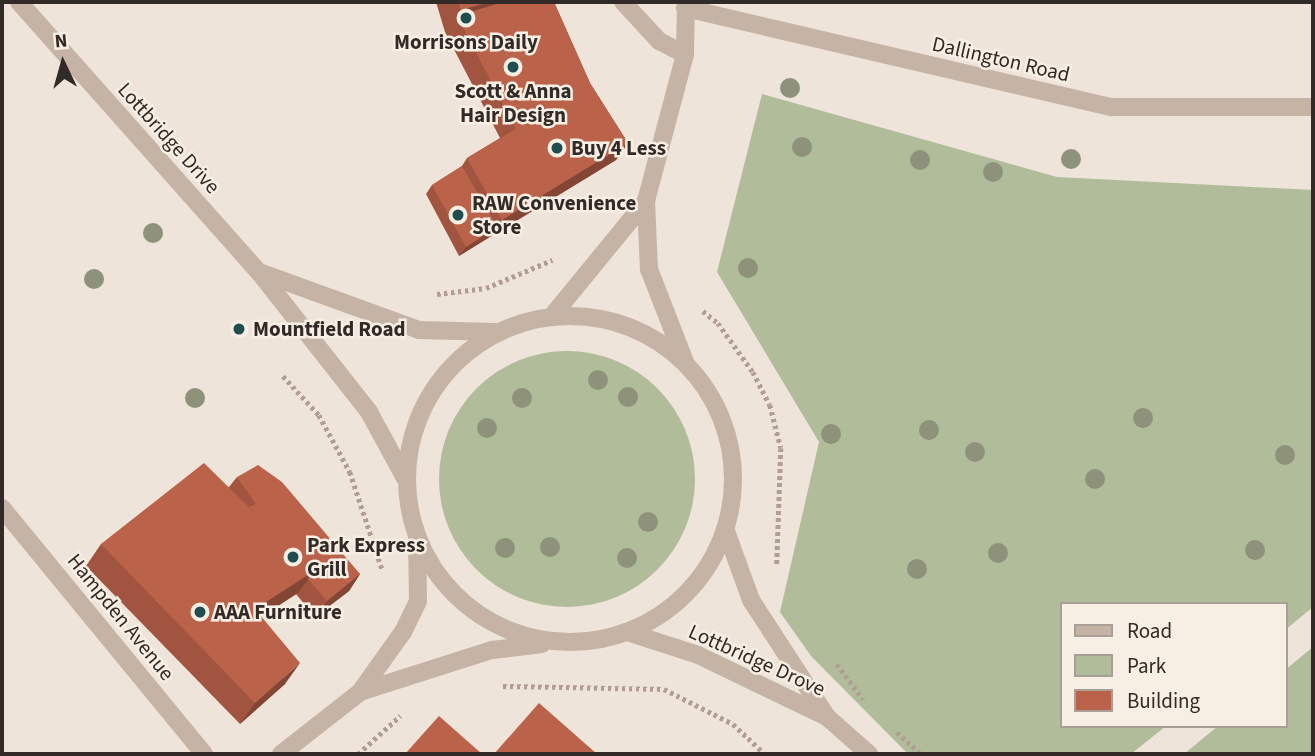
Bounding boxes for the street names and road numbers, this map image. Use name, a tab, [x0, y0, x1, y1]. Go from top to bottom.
street label: Dallington Road	[930, 31, 1072, 87]
street label: Lottbridge Drive	[112, 77, 226, 199]
street label: Hampden Avenue	[62, 549, 180, 685]
street label: Lottbridge Drove	[685, 619, 829, 701]

